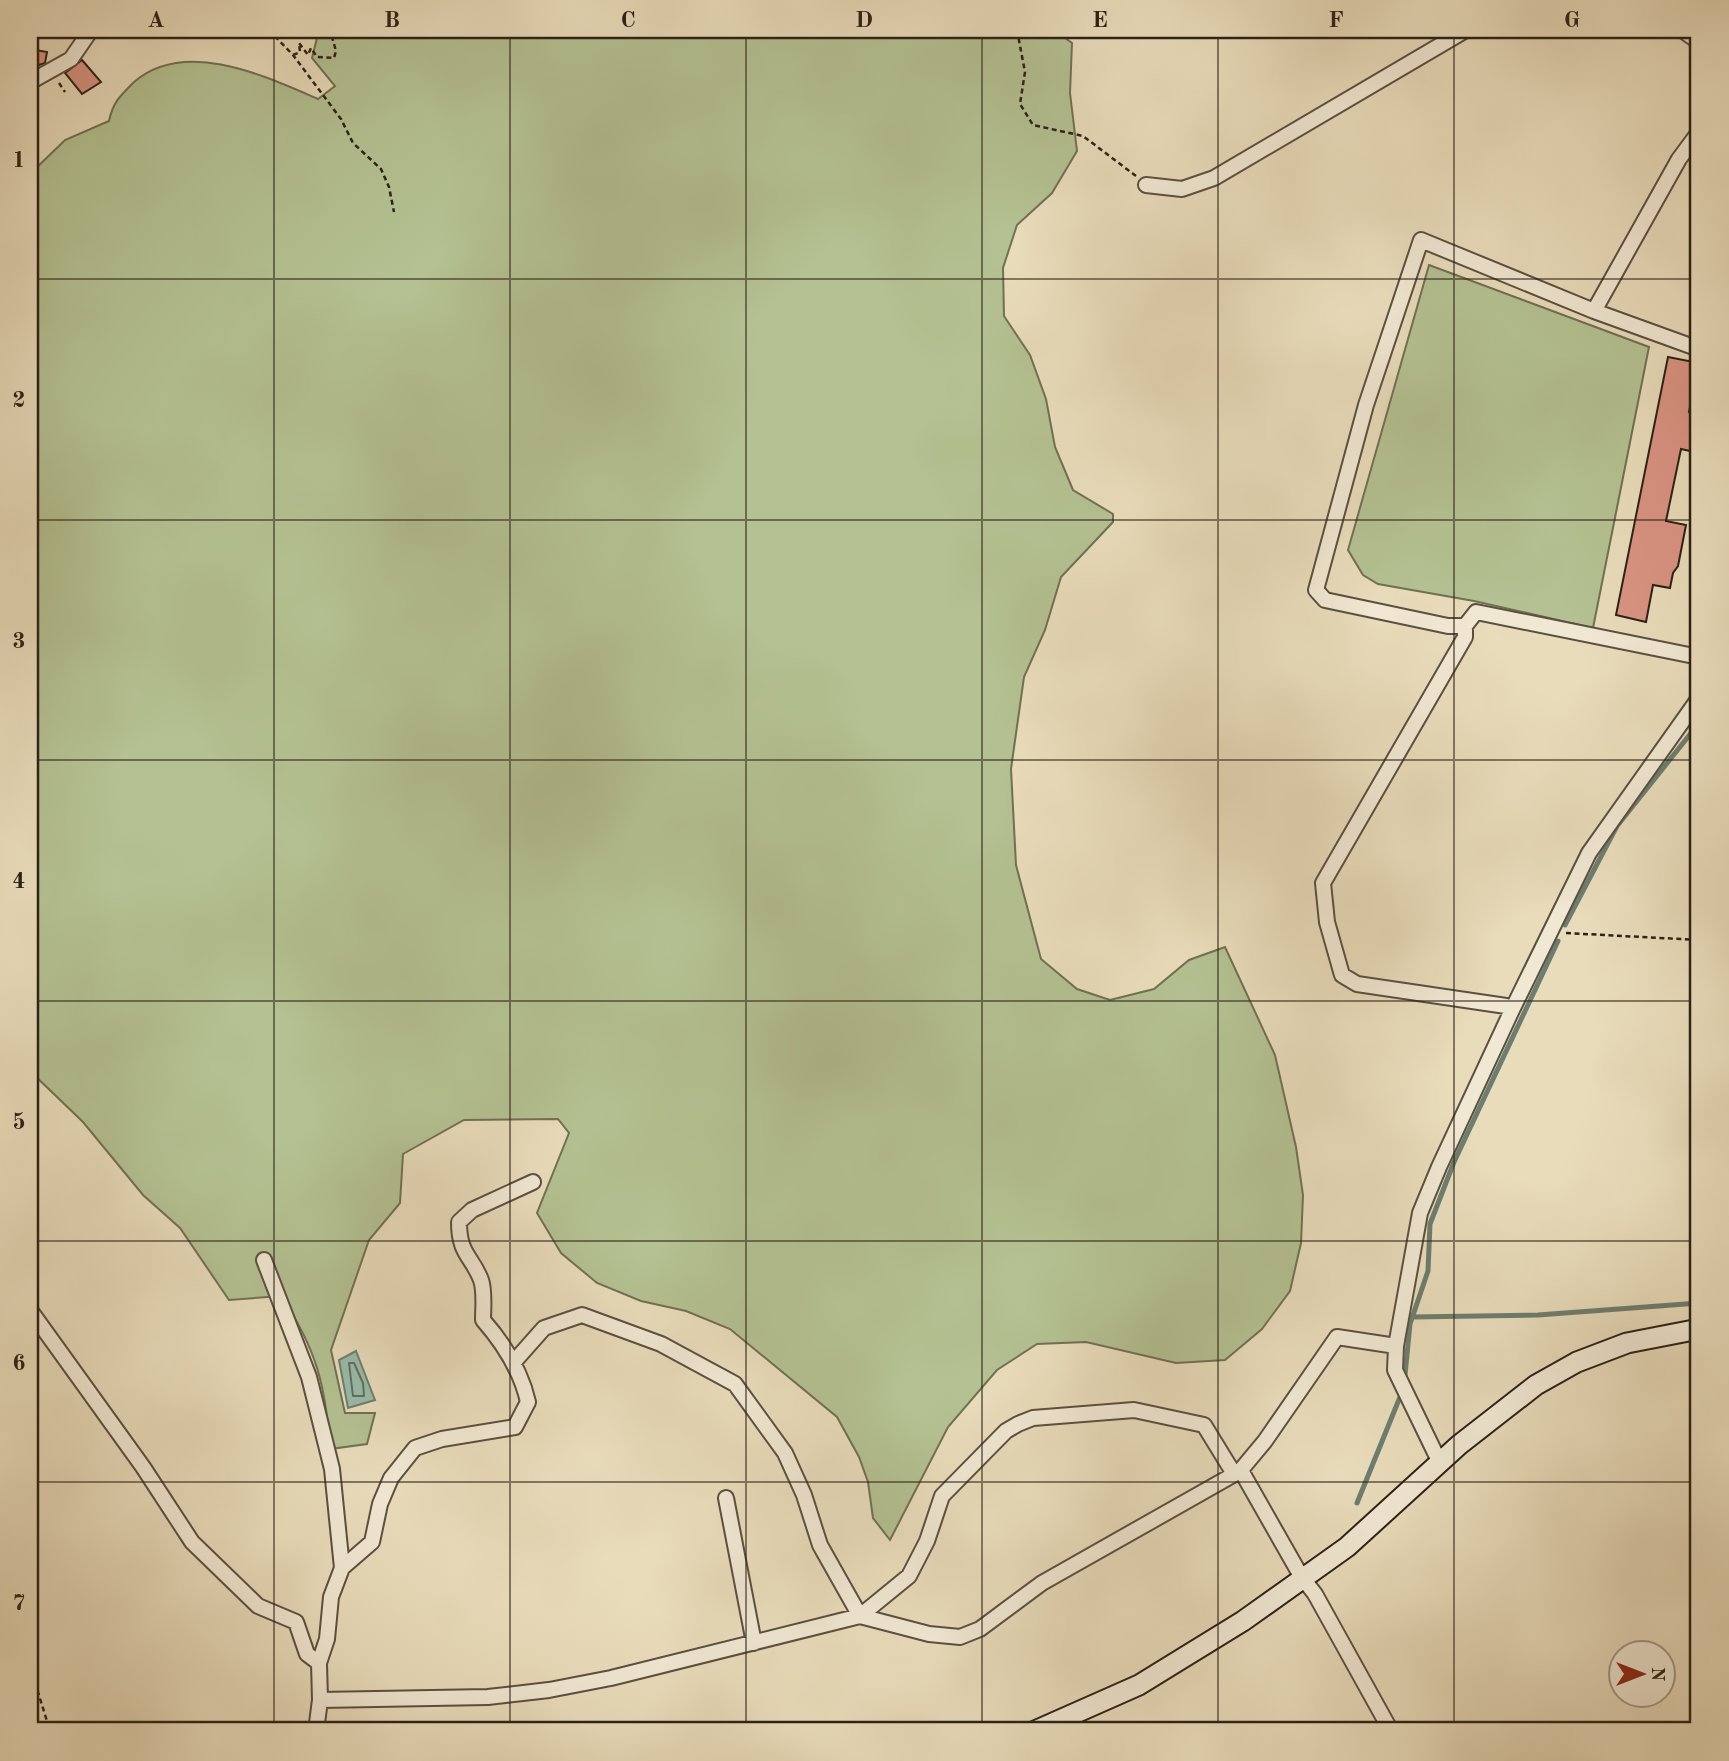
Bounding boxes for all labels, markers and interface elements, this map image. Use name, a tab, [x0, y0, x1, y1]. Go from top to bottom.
text: A	[147, 9, 165, 32]
text: B	[384, 9, 400, 32]
text: C	[620, 9, 636, 32]
text: D	[855, 9, 873, 32]
text: E	[1092, 9, 1108, 32]
text: F	[1328, 9, 1344, 32]
text: G	[1564, 9, 1580, 32]
text: 1	[12, 149, 26, 172]
text: 2	[12, 389, 26, 412]
text: 3	[12, 630, 26, 653]
text: 4	[12, 870, 26, 893]
text: 5	[12, 1111, 26, 1134]
text: 6	[12, 1352, 26, 1375]
text: 7	[12, 1592, 26, 1615]
north arrow	[1606, 1638, 1676, 1708]
text: N	[1647, 1667, 1666, 1682]

